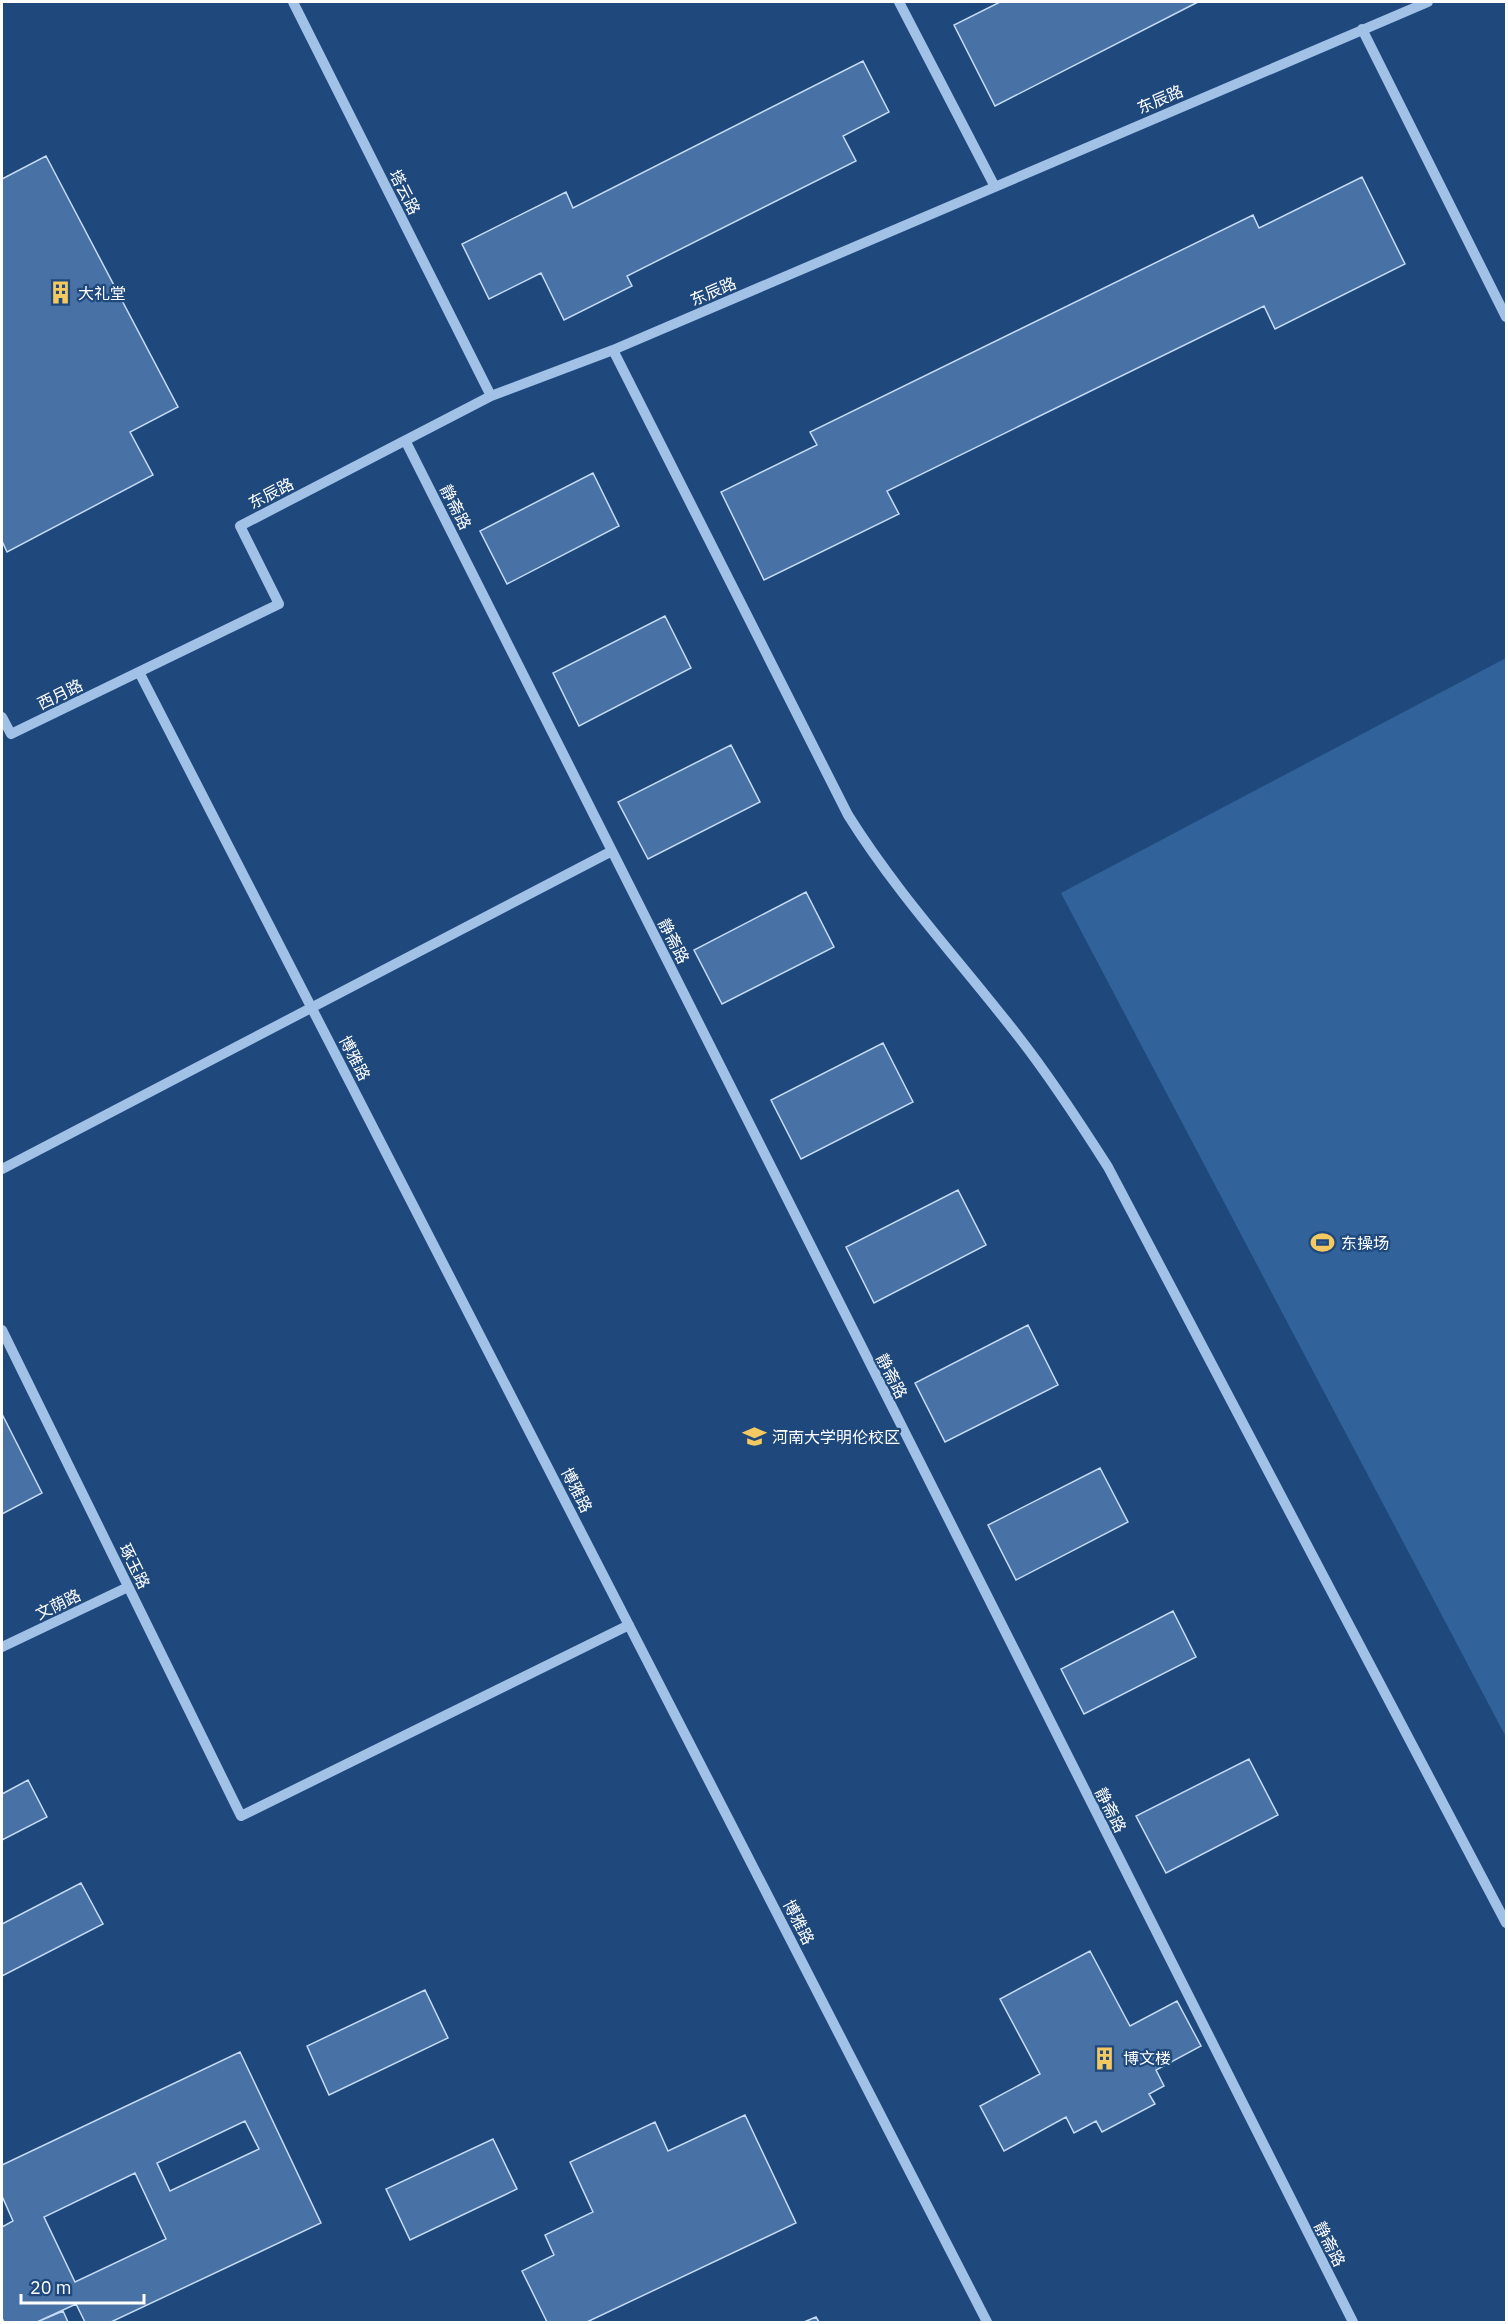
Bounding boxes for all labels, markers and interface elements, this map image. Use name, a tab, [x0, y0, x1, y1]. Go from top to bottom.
street label: 东辰路	[1134, 80, 1186, 118]
street label: 塔云路	[385, 166, 425, 218]
street label: 东辰路	[687, 272, 739, 310]
building icon: 大礼堂	[47, 280, 73, 306]
place label: 大礼堂	[78, 283, 126, 303]
street label: 东辰路	[245, 473, 297, 513]
street label: 静斋路	[436, 481, 476, 533]
street label: 西月路	[34, 674, 86, 714]
street label: 静斋路	[654, 915, 694, 967]
street label: 博雅路	[335, 1032, 375, 1084]
sports icon: 东操场	[1310, 1230, 1336, 1256]
place label: 东操场	[1341, 1233, 1389, 1253]
street label: 静斋路	[872, 1350, 912, 1402]
school or university icon: 河南大学明伦校区	[741, 1424, 767, 1450]
place label: 河南大学明伦校区	[772, 1427, 900, 1447]
street label: 博雅路	[557, 1464, 597, 1516]
street label: 琢玉路	[115, 1540, 155, 1592]
street label: 文荫路	[32, 1584, 84, 1624]
street label: 静斋路	[1091, 1784, 1131, 1836]
street label: 博雅路	[779, 1896, 819, 1948]
building icon: 博文楼	[1092, 2045, 1118, 2071]
place label: 博文楼	[1123, 2048, 1171, 2068]
street label: 静斋路	[1310, 2218, 1350, 2270]
scale bar	[21, 2267, 144, 2305]
text: 20 m	[30, 2276, 72, 2299]

